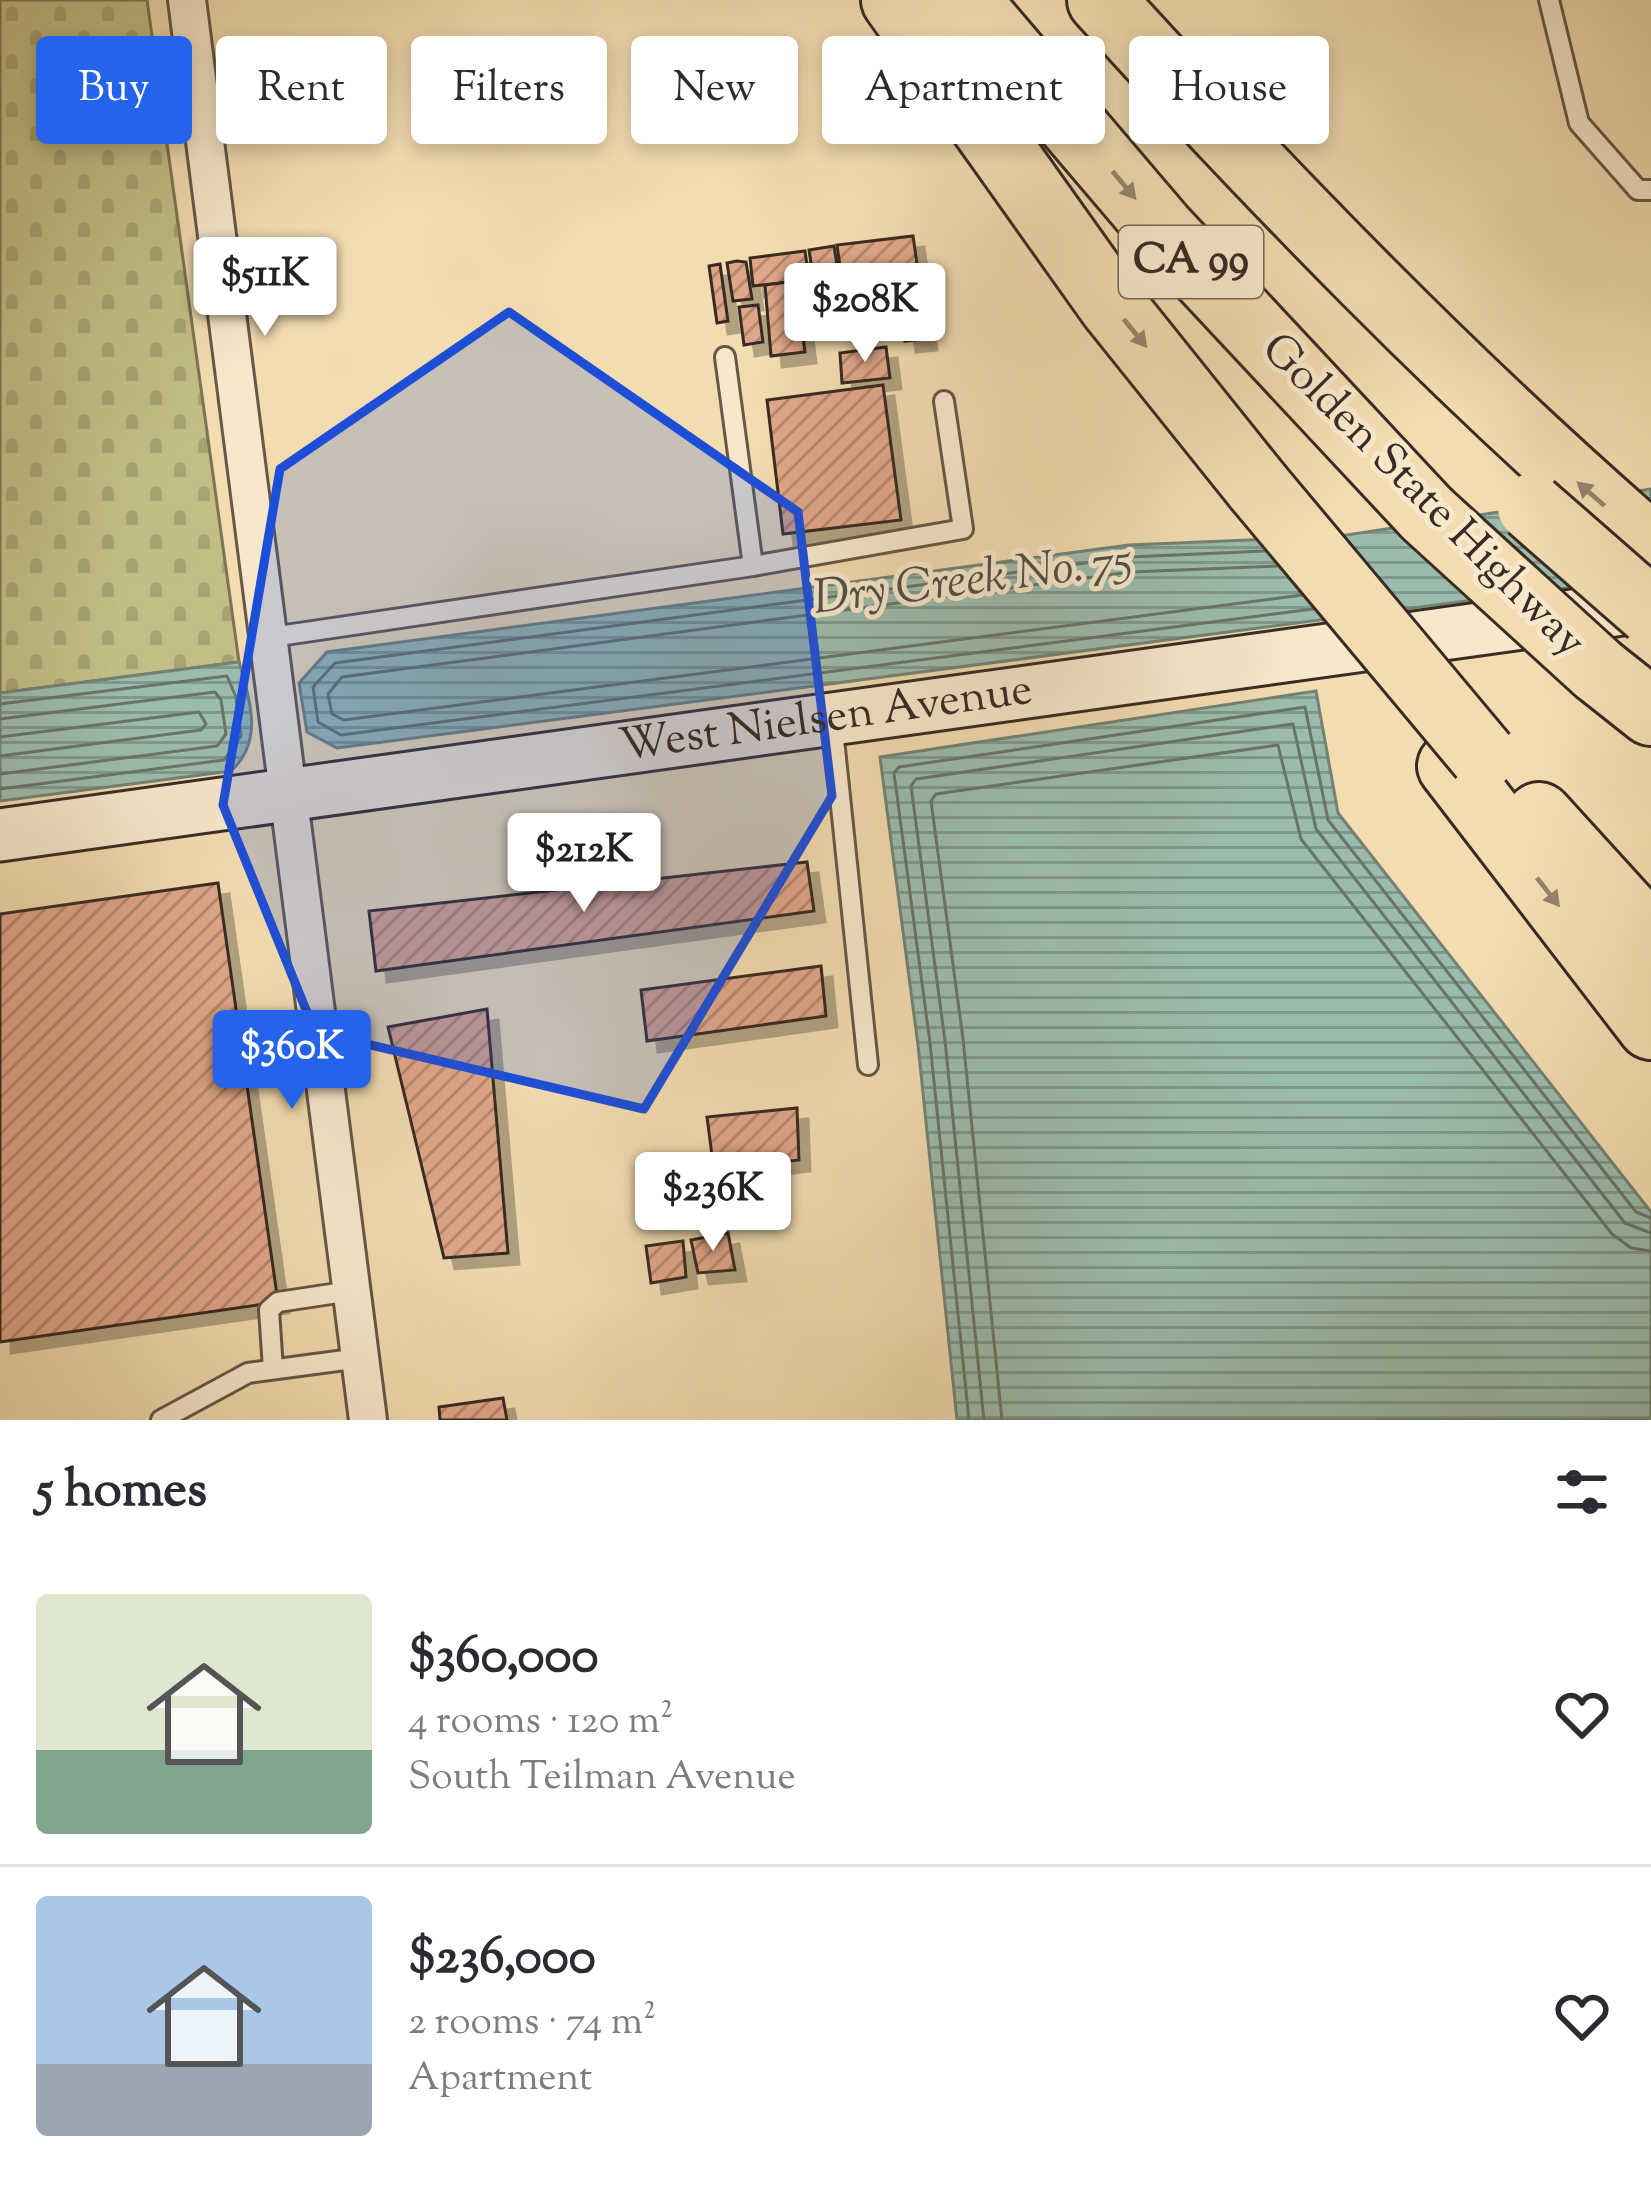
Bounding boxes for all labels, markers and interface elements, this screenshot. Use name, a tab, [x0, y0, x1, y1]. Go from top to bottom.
chip: Buy	[36, 36, 192, 144]
chip: Rent	[216, 36, 387, 144]
chip: Filters	[411, 36, 607, 144]
chip: New	[631, 36, 798, 144]
chip: Apartment	[822, 36, 1105, 144]
chip: House	[1129, 36, 1329, 144]
one-way arrow	[1110, 170, 1136, 200]
road number: CA 99	[1119, 226, 1263, 298]
pin: $511K	[181, 237, 349, 339]
text: $511K	[221, 248, 309, 304]
pin: $208K	[781, 263, 949, 365]
text: $208K	[811, 274, 919, 330]
one-way arrow	[1122, 318, 1147, 349]
street label: Golden State Highway	[1245, 320, 1599, 674]
one-way arrow	[1576, 481, 1606, 508]
water label: Dry Creek No. 75	[809, 528, 1136, 636]
street label: West Nielsen Avenue	[615, 659, 1037, 781]
pin: $212K	[500, 813, 668, 915]
text: $212K	[535, 824, 633, 880]
one-way arrow	[1535, 876, 1560, 907]
pin: $360K	[208, 1010, 376, 1112]
text: $360K	[240, 1021, 344, 1077]
pin: $236K	[629, 1152, 797, 1254]
text: $236K	[662, 1163, 764, 1219]
text: 5 homes	[36, 1456, 207, 1529]
icon: filters	[1549, 1459, 1615, 1525]
text: $360,000	[408, 1622, 599, 1695]
icon: home	[132, 1642, 276, 1786]
icon: heart	[1549, 1681, 1615, 1747]
text: 4 rooms · 120 m²	[408, 1695, 673, 1751]
text: South Teilman Avenue	[408, 1751, 796, 1807]
text: $236,000	[408, 1923, 596, 1996]
icon: home	[132, 1944, 276, 2088]
icon: heart	[1549, 1983, 1615, 2049]
text: 2 rooms · 74 m²	[408, 1996, 656, 2052]
text: Apartment	[408, 2052, 592, 2108]

